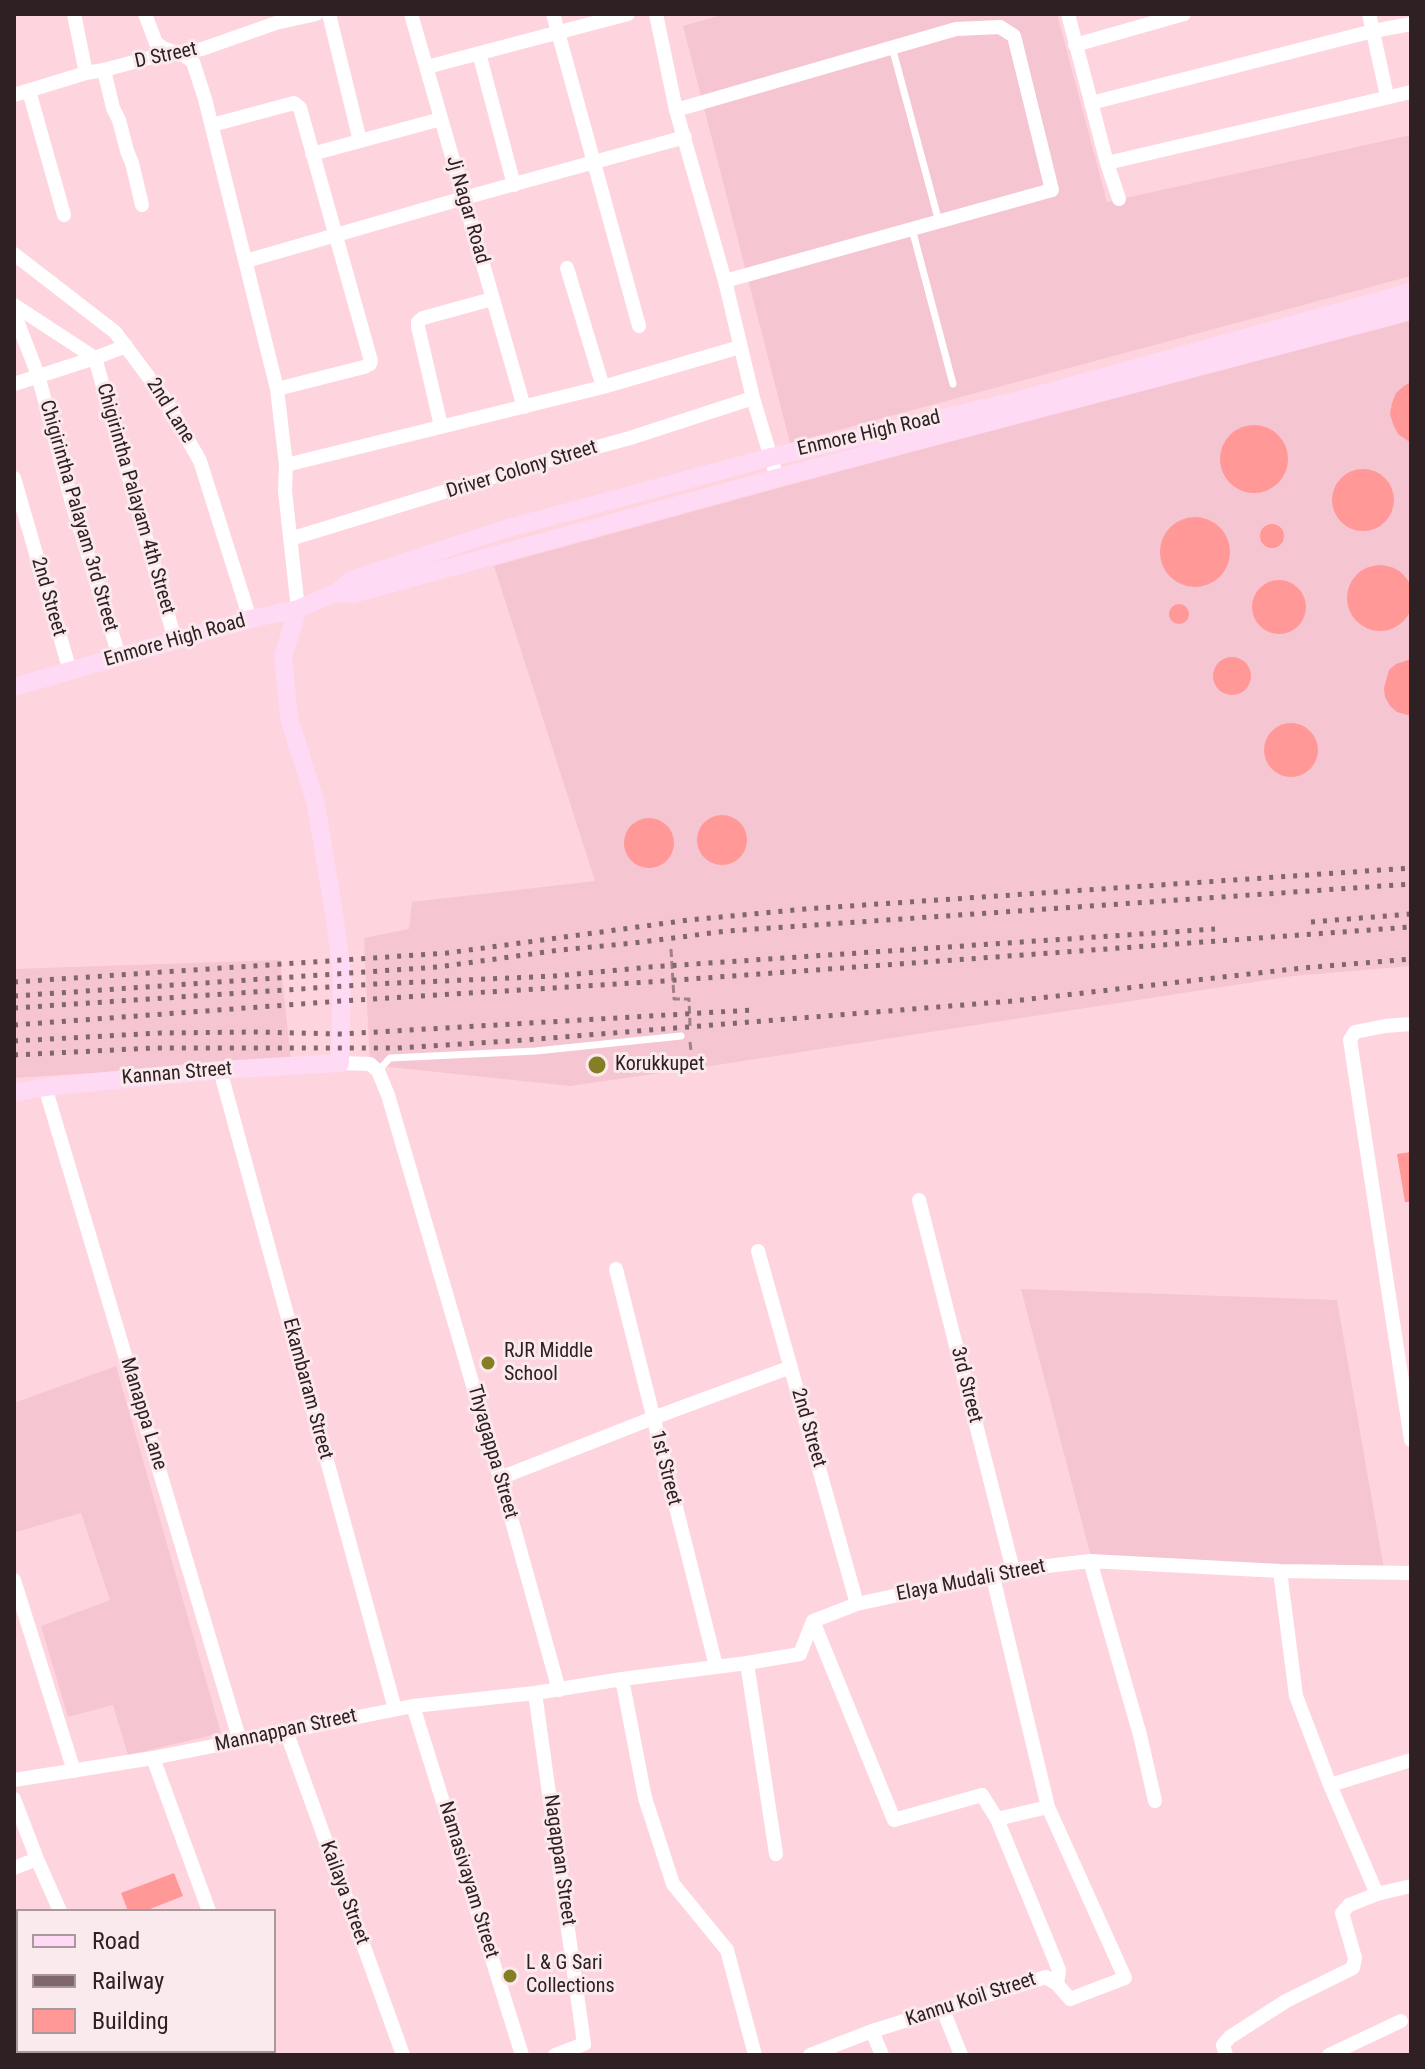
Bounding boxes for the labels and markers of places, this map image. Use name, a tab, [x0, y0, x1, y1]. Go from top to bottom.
place label: Korukkupet	[615, 1053, 704, 1077]
marker: Korukkupet	[586, 1054, 608, 1076]
place label: RJR Middle School	[504, 1340, 593, 1387]
marker: RJR Middle School	[479, 1354, 497, 1372]
place label: L & G Sari Collections	[526, 1952, 615, 1999]
marker: L & G Sari Collections	[501, 1967, 519, 1985]

